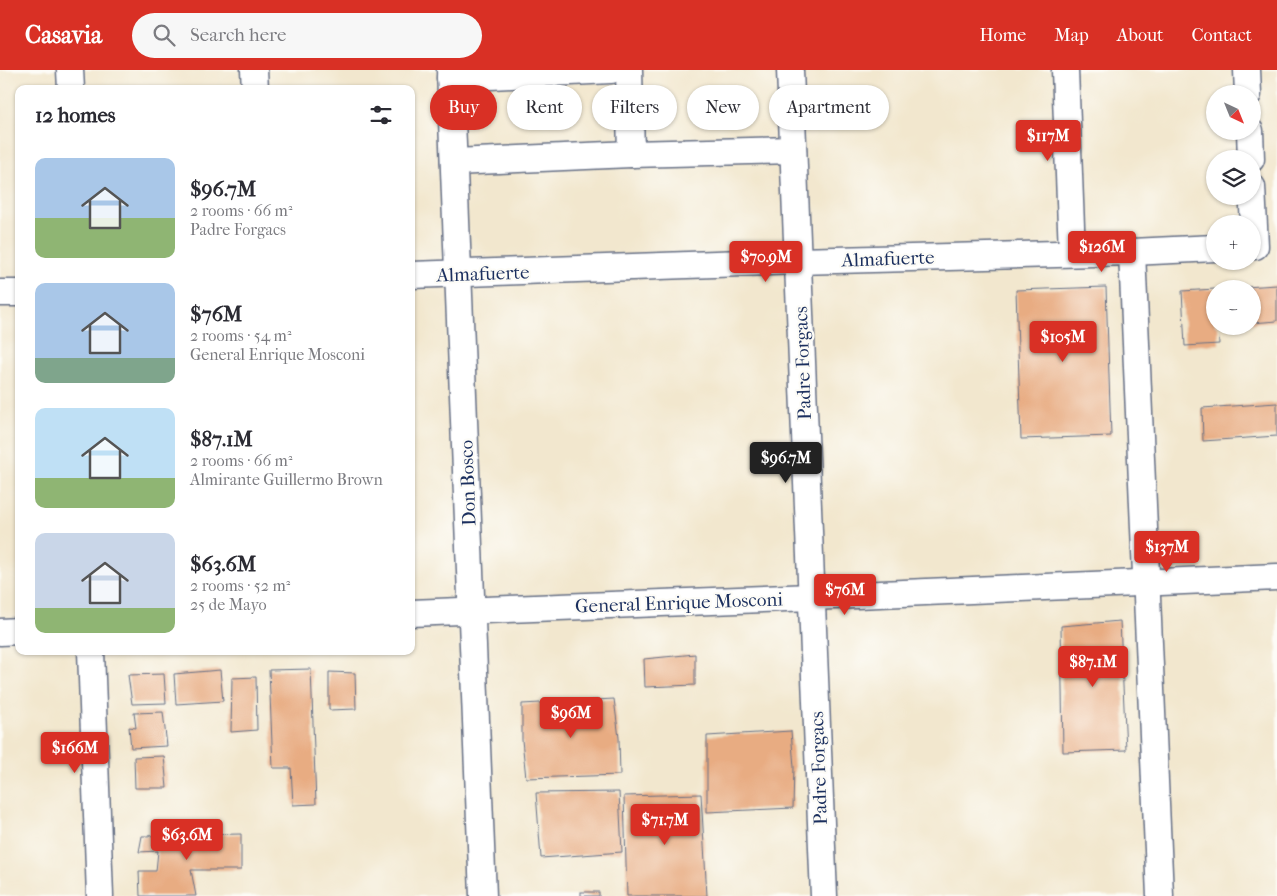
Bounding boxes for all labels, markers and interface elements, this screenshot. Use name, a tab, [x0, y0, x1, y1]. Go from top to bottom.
search box	[132, 13, 482, 58]
text: Casavia	[25, 21, 102, 49]
icon: search	[150, 21, 178, 49]
text: Search here	[190, 24, 286, 46]
text: Home	[979, 25, 1026, 46]
text: Map	[1054, 25, 1089, 46]
text: About	[1117, 25, 1163, 46]
text: Contact	[1191, 25, 1252, 46]
chip: Buy	[430, 85, 497, 130]
chip: Rent	[507, 85, 582, 130]
chip: Filters	[592, 85, 677, 130]
chip: New	[687, 85, 759, 130]
chip: Apartment	[769, 85, 889, 130]
north arrow	[1206, 85, 1261, 140]
map controls	[1206, 85, 1261, 335]
icon: filters	[367, 101, 395, 129]
text: 12 homes	[35, 103, 116, 127]
pin: $117M	[1013, 119, 1083, 162]
text: $117M	[1027, 126, 1069, 145]
button: layers	[1206, 150, 1261, 205]
text: $96.7M	[190, 177, 256, 201]
icon: home	[75, 178, 135, 238]
text: 2 rooms · 66 m²	[190, 201, 292, 220]
button: +	[1206, 215, 1261, 270]
text: Padre Forgacs	[190, 220, 286, 239]
pin: $126M	[1067, 230, 1137, 273]
text: $126M	[1079, 237, 1125, 256]
pin: $70.9M	[725, 240, 807, 283]
street label: Almafuerte	[840, 246, 935, 272]
text: $70.9M	[740, 247, 792, 266]
street label: Almafuerte	[435, 261, 530, 287]
button: −	[1206, 280, 1261, 335]
text: $76M	[190, 302, 242, 326]
icon: home	[75, 303, 135, 363]
street label: Padre Forgacs	[790, 306, 816, 420]
pin: $105M	[1028, 320, 1098, 363]
text: 2 rooms · 54 m²	[190, 326, 291, 345]
text: $105M	[1041, 327, 1085, 346]
text: General Enrique Mosconi	[190, 345, 365, 364]
text: $87.1M	[190, 427, 253, 451]
icon: home	[75, 428, 135, 488]
street label: Don Bosco	[455, 439, 480, 526]
pin: $96.7M	[745, 442, 827, 484]
text: $96.7M	[761, 448, 811, 467]
text: 2 rooms · 66 m²	[190, 451, 292, 470]
text: Almirante Guillermo Brown	[190, 470, 383, 489]
pin: $137M	[1132, 530, 1202, 573]
text: $137M	[1145, 537, 1189, 556]
text: $63.6M	[190, 552, 256, 576]
icon: home	[75, 553, 135, 613]
pin: $76M	[815, 574, 875, 616]
text: 2 rooms · 52 m²	[190, 576, 290, 595]
text: $76M	[825, 580, 865, 599]
street label: General Enrique Mosconi	[575, 588, 784, 618]
text: 25 de Mayo	[190, 595, 267, 614]
pin: $87.1M	[1052, 646, 1134, 688]
text: $87.1M	[1069, 652, 1117, 671]
pin: $96M	[541, 696, 601, 739]
text: $96M	[551, 703, 591, 722]
street label: Padre Forgacs	[806, 711, 832, 825]
pin: $166M	[40, 732, 110, 774]
text: $166M	[52, 738, 98, 757]
pin: $71.7M	[624, 804, 706, 846]
text: $71.7M	[642, 810, 688, 829]
pin: $63.6M	[146, 818, 228, 861]
text: $63.6M	[162, 825, 212, 844]

